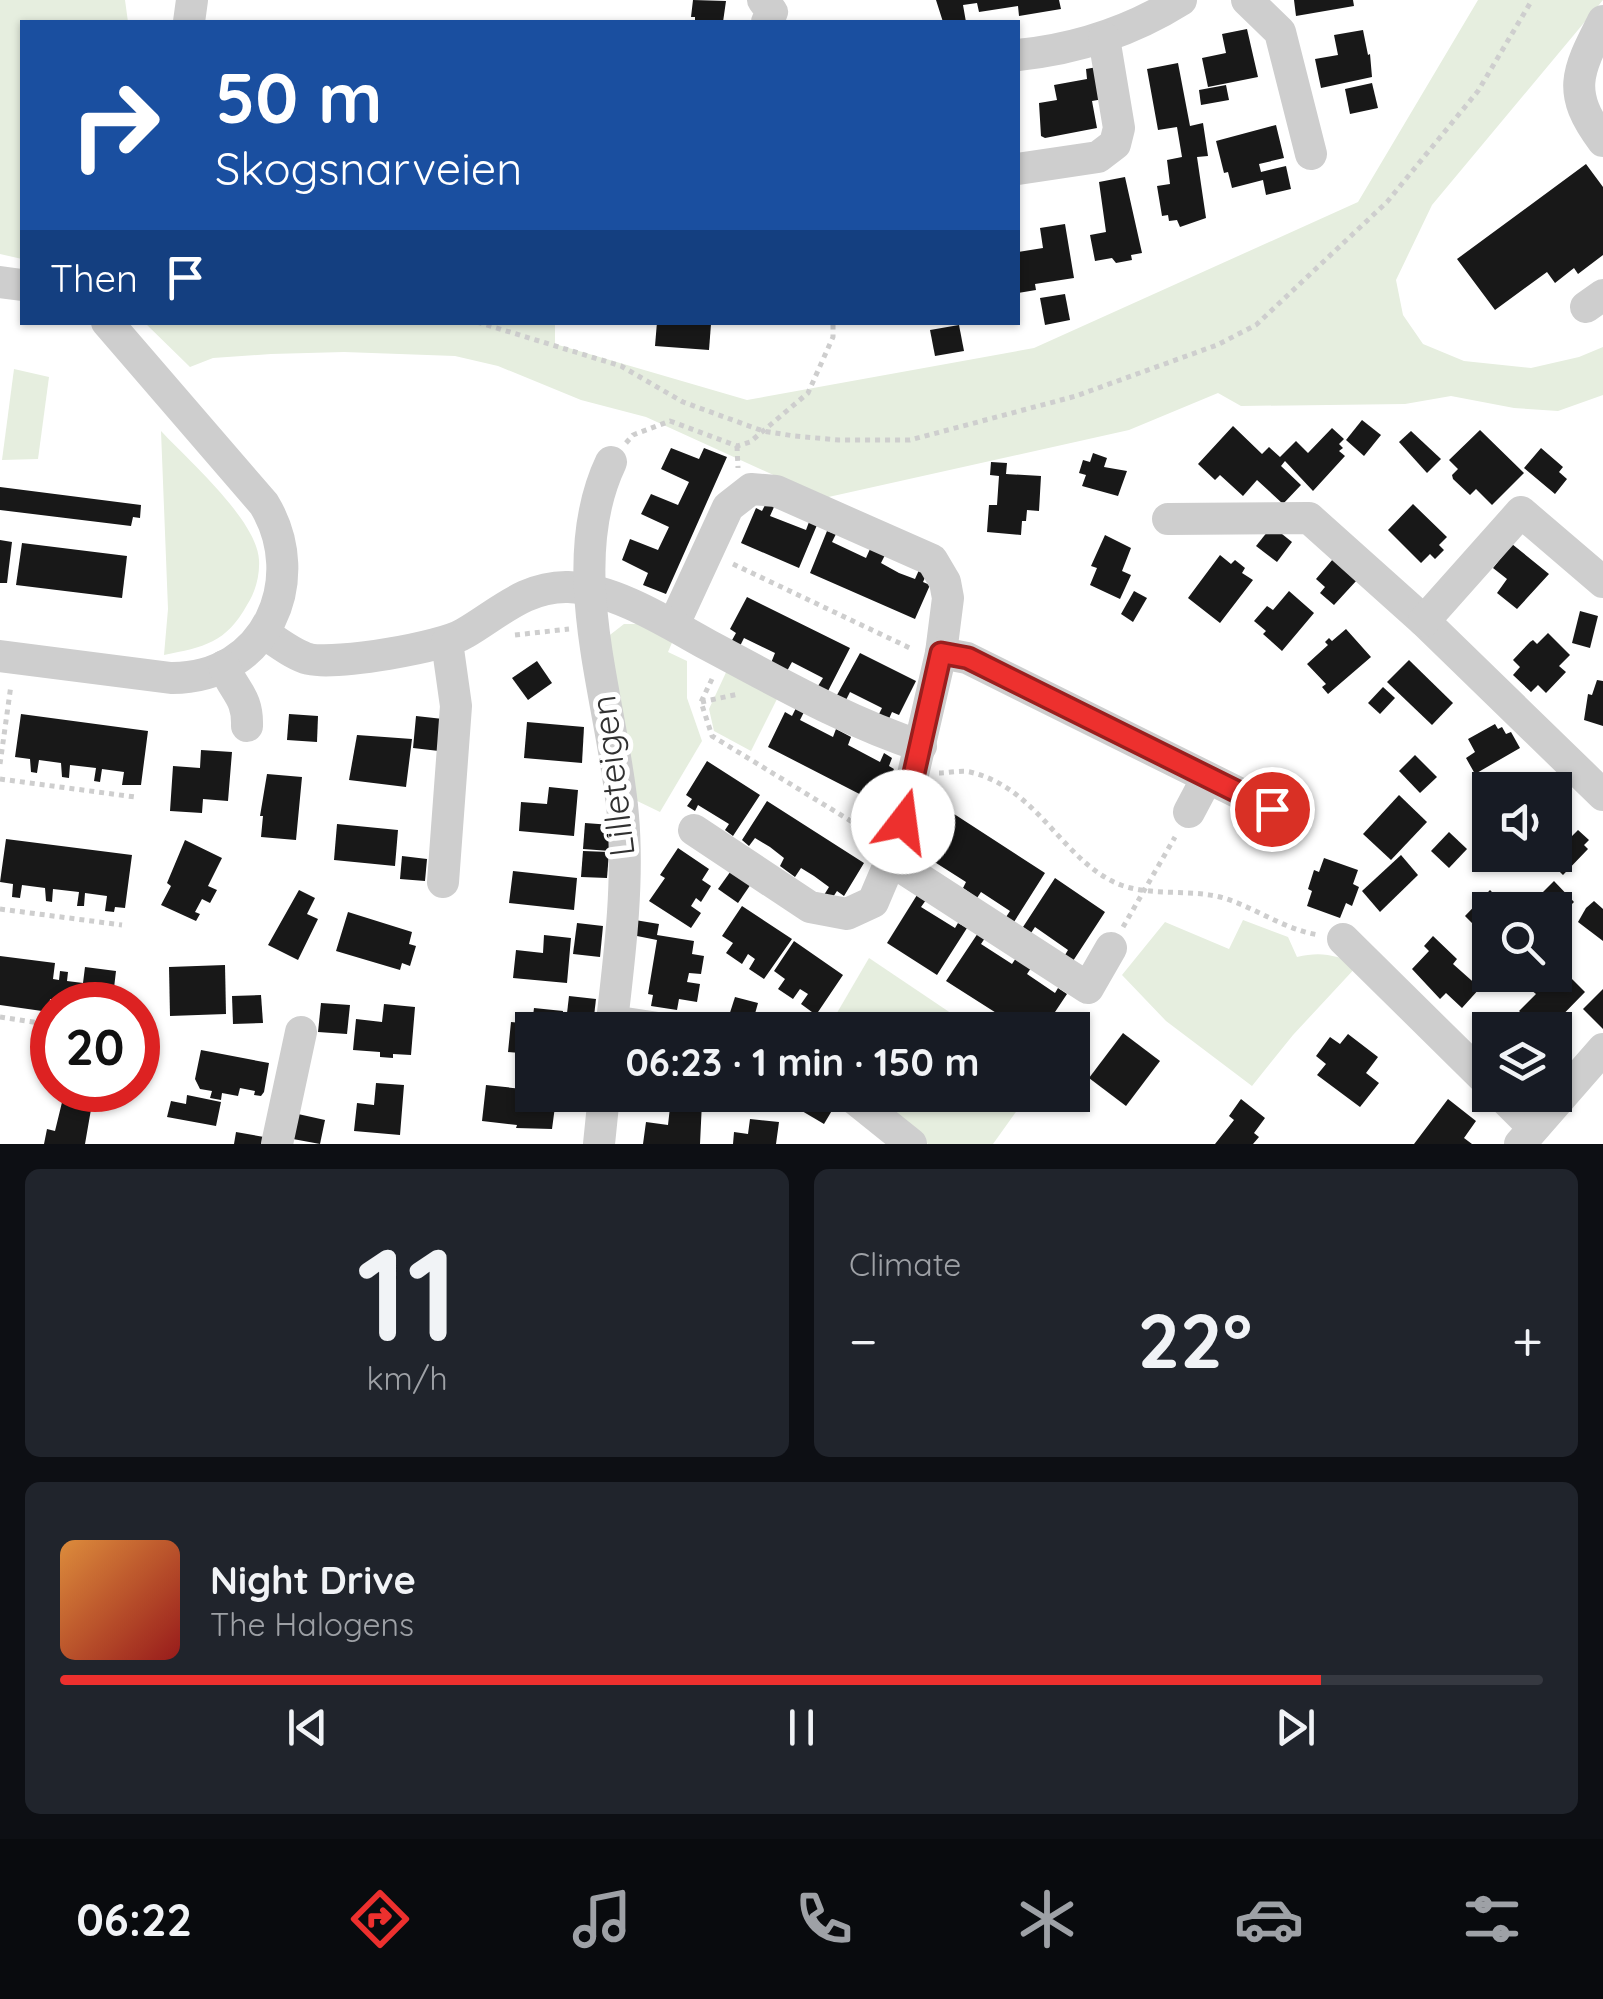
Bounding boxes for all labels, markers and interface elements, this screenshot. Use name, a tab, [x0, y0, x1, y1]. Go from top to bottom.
text: 50 m	[215, 53, 382, 141]
icon: right	[50, 60, 180, 190]
text: Skogsnarveien	[215, 140, 522, 196]
icon: arrive	[158, 250, 213, 305]
text: Then	[50, 254, 138, 302]
street label: Lilleteigen	[580, 693, 644, 859]
pin	[1230, 767, 1315, 852]
position arrow	[851, 770, 955, 874]
map controls	[1472, 772, 1572, 1112]
button: sound	[1472, 772, 1572, 872]
icon: arrive	[1245, 782, 1300, 837]
button: search	[1472, 892, 1572, 992]
speed limit sign: 20	[30, 982, 160, 1112]
button: layers	[1472, 1012, 1572, 1112]
text: 06:23 · 1 min · 150 m	[626, 1038, 979, 1086]
text: 11	[356, 1211, 458, 1374]
text: Climate	[849, 1244, 961, 1284]
text: 22°	[1137, 1293, 1252, 1387]
text: −	[849, 1306, 878, 1375]
text: +	[1512, 1306, 1543, 1375]
text: km/h	[366, 1358, 448, 1398]
text: Night Drive	[210, 1556, 416, 1604]
text: The Halogens	[210, 1604, 414, 1644]
icon: previous	[280, 1700, 335, 1755]
icon: pause	[774, 1700, 829, 1755]
icon: next	[1268, 1700, 1323, 1755]
icon: directions	[345, 1884, 415, 1954]
icon: music	[567, 1884, 637, 1954]
icon: phone	[789, 1884, 859, 1954]
icon: climate	[1012, 1884, 1082, 1954]
icon: car	[1234, 1884, 1304, 1954]
icon: filters	[1457, 1884, 1527, 1954]
text: 06:22	[76, 1891, 192, 1947]

